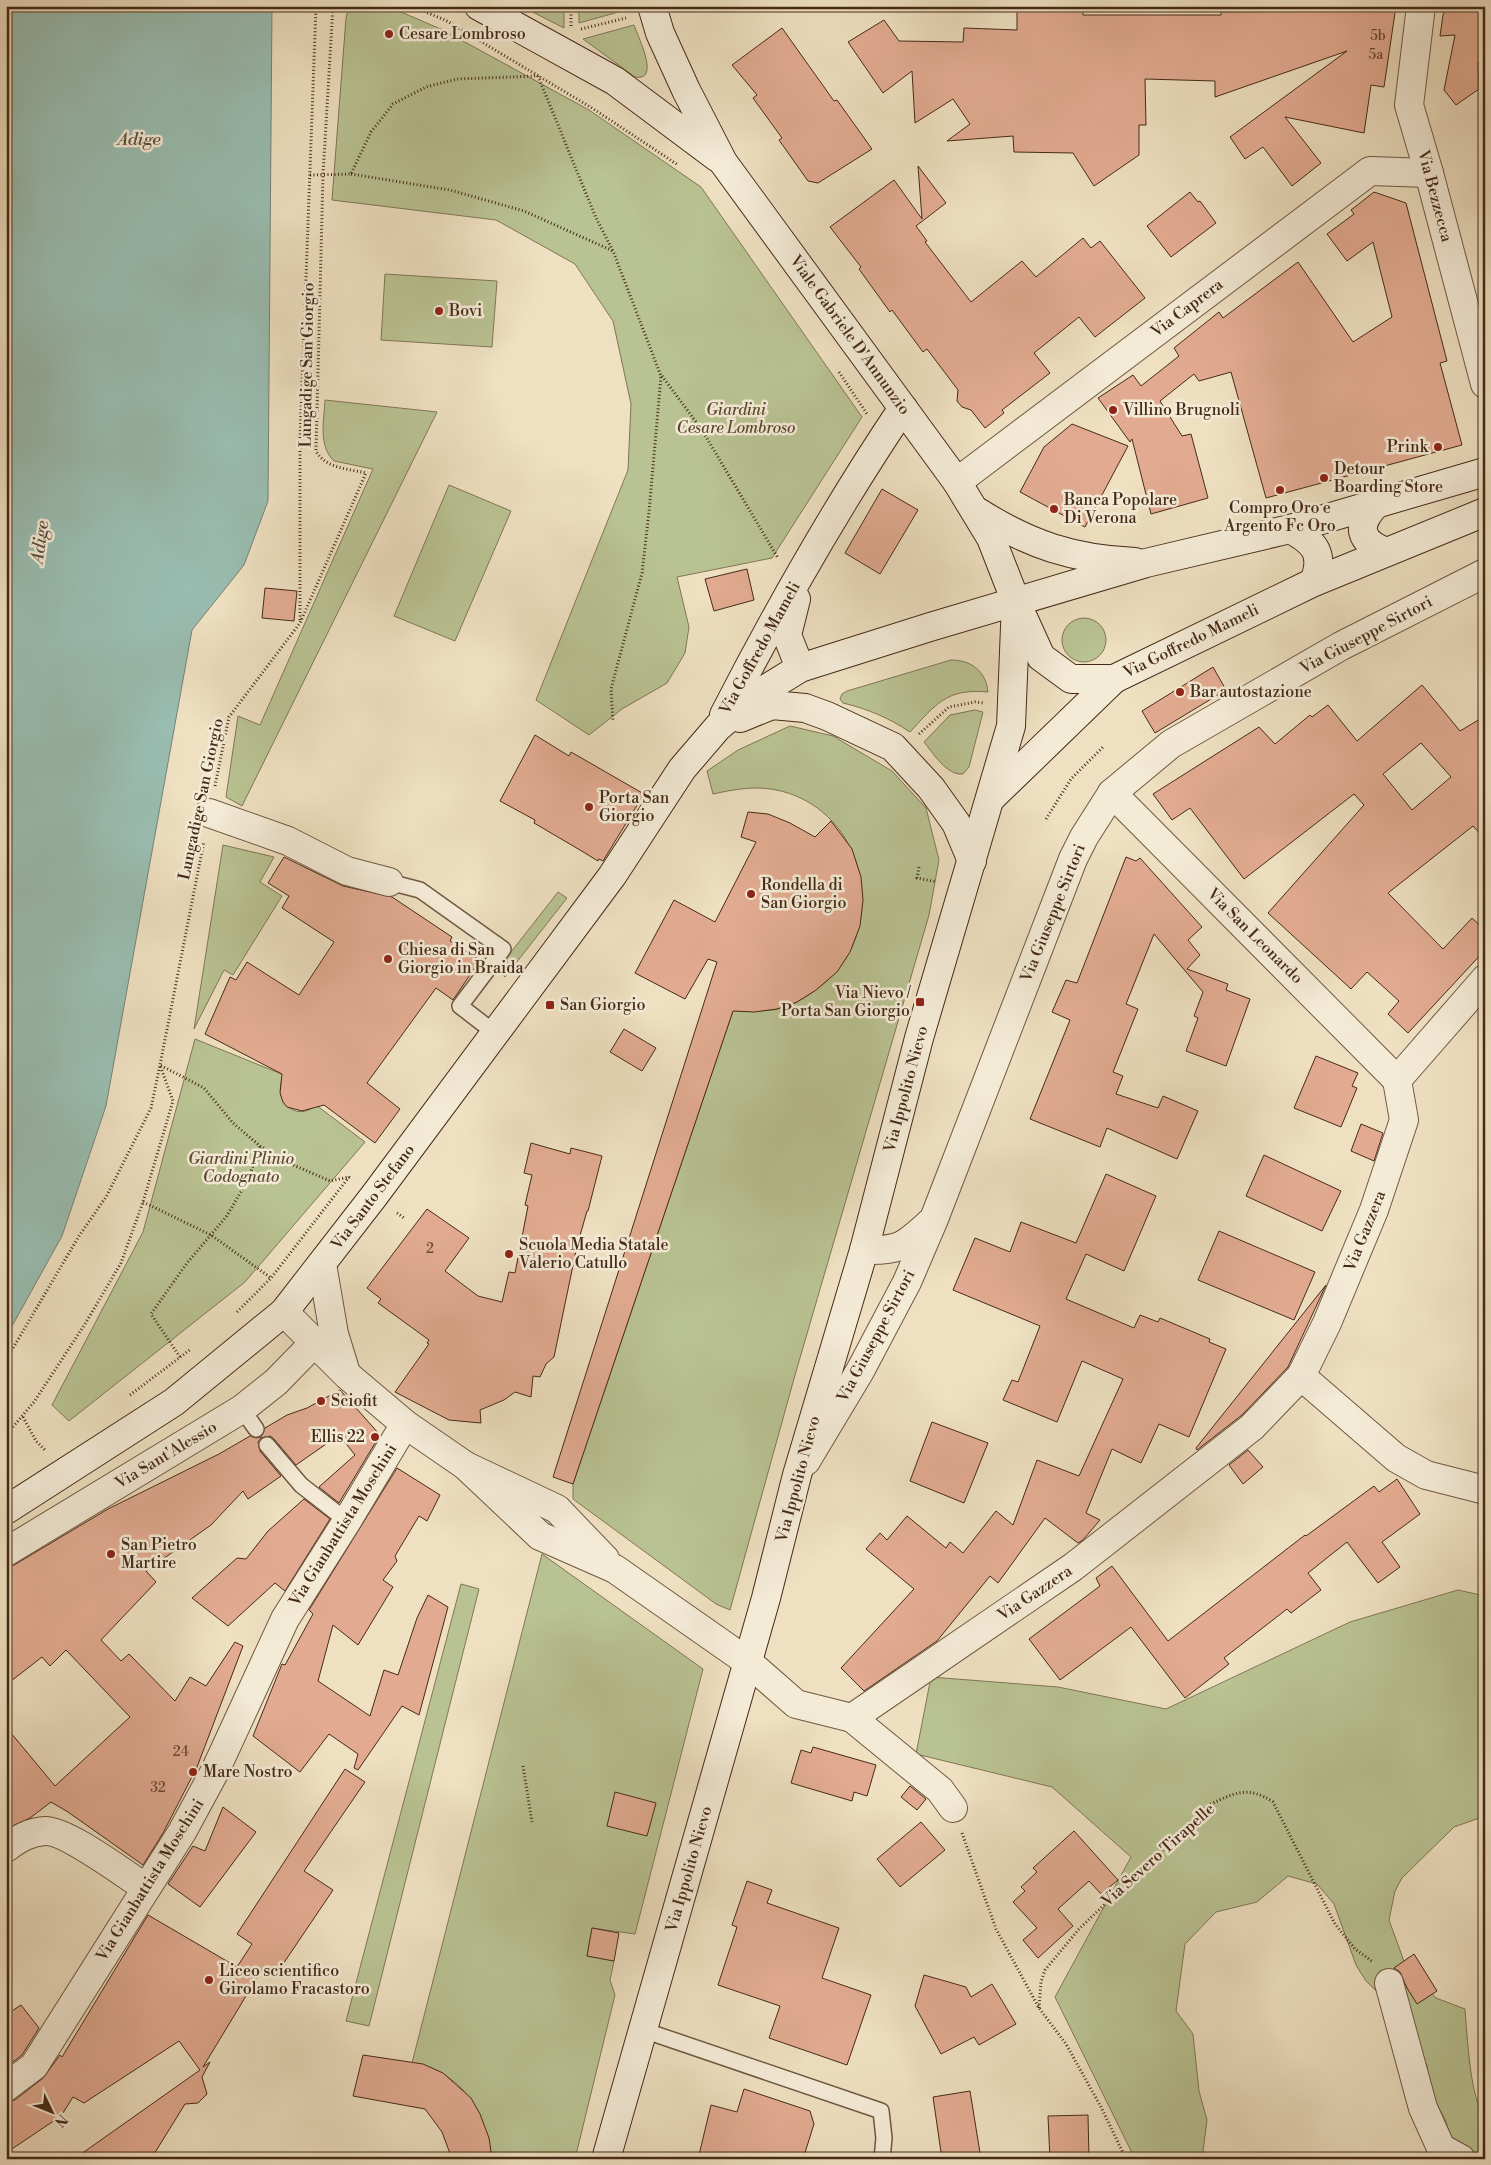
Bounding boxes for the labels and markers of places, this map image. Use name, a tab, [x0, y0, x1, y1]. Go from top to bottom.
place label: Cesare Lombroso	[399, 24, 526, 44]
marker: Cesare Lombroso	[383, 28, 395, 40]
place label: Bovi	[448, 301, 482, 321]
marker: Bovi	[433, 305, 445, 317]
place label: Villino Brugnoli	[1122, 400, 1240, 420]
marker: Villino Brugnoli	[1107, 404, 1119, 416]
place label: Prink	[1387, 437, 1430, 457]
marker: Prink	[1432, 441, 1444, 453]
place label: Detour Boarding Store	[1333, 459, 1443, 497]
marker: Detour Boarding Store	[1318, 472, 1330, 484]
marker: Compro Oro e Argento Fc Oro	[1274, 484, 1286, 496]
place label: Banca Popolare Di Verona	[1063, 490, 1177, 528]
place label: Compro Oro e Argento Fc Oro	[1223, 498, 1336, 536]
marker: Banca Popolare Di Verona	[1048, 503, 1060, 515]
place label: Bar autostazione	[1189, 682, 1312, 702]
marker: Bar autostazione	[1174, 686, 1186, 698]
place label: Porta San Giorgio	[599, 788, 670, 826]
marker: Porta San Giorgio	[583, 801, 595, 813]
place label: Rondella di San Giorgio	[761, 875, 847, 913]
marker: Rondella di San Giorgio	[745, 888, 757, 900]
place label: Chiesa di San Giorgio in Braida	[398, 940, 524, 978]
marker: Chiesa di San Giorgio in Braida	[382, 953, 394, 965]
place label: Via Nievo / Porta San Giorgio	[781, 983, 911, 1021]
place label: San Giorgio	[560, 995, 646, 1015]
marker: Via Nievo / Porta San Giorgio	[914, 996, 926, 1008]
marker: San Giorgio	[544, 999, 556, 1011]
place label: Scuola Media Statale Valerio Catullo	[518, 1235, 669, 1273]
marker: Scuola Media Statale Valerio Catullo	[503, 1248, 515, 1260]
place label: Sciofit	[331, 1391, 378, 1411]
marker: Sciofit	[315, 1395, 327, 1407]
place label: Ellis 22	[311, 1427, 365, 1447]
marker: Ellis 22	[369, 1431, 381, 1443]
place label: San Pietro Martire	[121, 1535, 197, 1573]
marker: San Pietro Martire	[105, 1548, 117, 1560]
place label: Mare Nostro	[203, 1762, 293, 1782]
marker: Mare Nostro	[187, 1766, 199, 1778]
place label: Liceo scientifico Girolamo Fracastoro	[219, 1961, 370, 1999]
marker: Liceo scientifico Girolamo Fracastoro	[203, 1974, 215, 1986]

